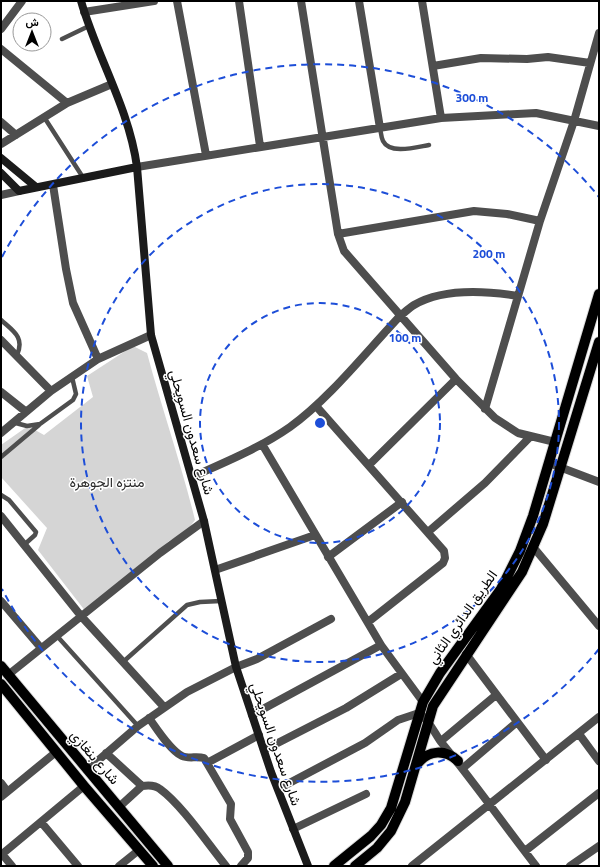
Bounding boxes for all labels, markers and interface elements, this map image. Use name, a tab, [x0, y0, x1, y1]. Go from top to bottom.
north arrow	[12, 12, 52, 52]
text: ش	[25, 14, 39, 30]
text: 300 m	[456, 88, 488, 107]
text: 200 m	[473, 244, 505, 263]
text: 100 m	[389, 328, 421, 347]
street label: شارع سعدون السويحلي	[163, 367, 220, 497]
centre of rings	[313, 416, 327, 430]
park label: منتزه الجوهرة	[69, 471, 145, 492]
street label: الطريق الدائري الثاني	[421, 565, 503, 669]
street label: شارع سعدون السويحلي	[244, 679, 307, 809]
street label: شارع بنغازي	[64, 725, 125, 790]

